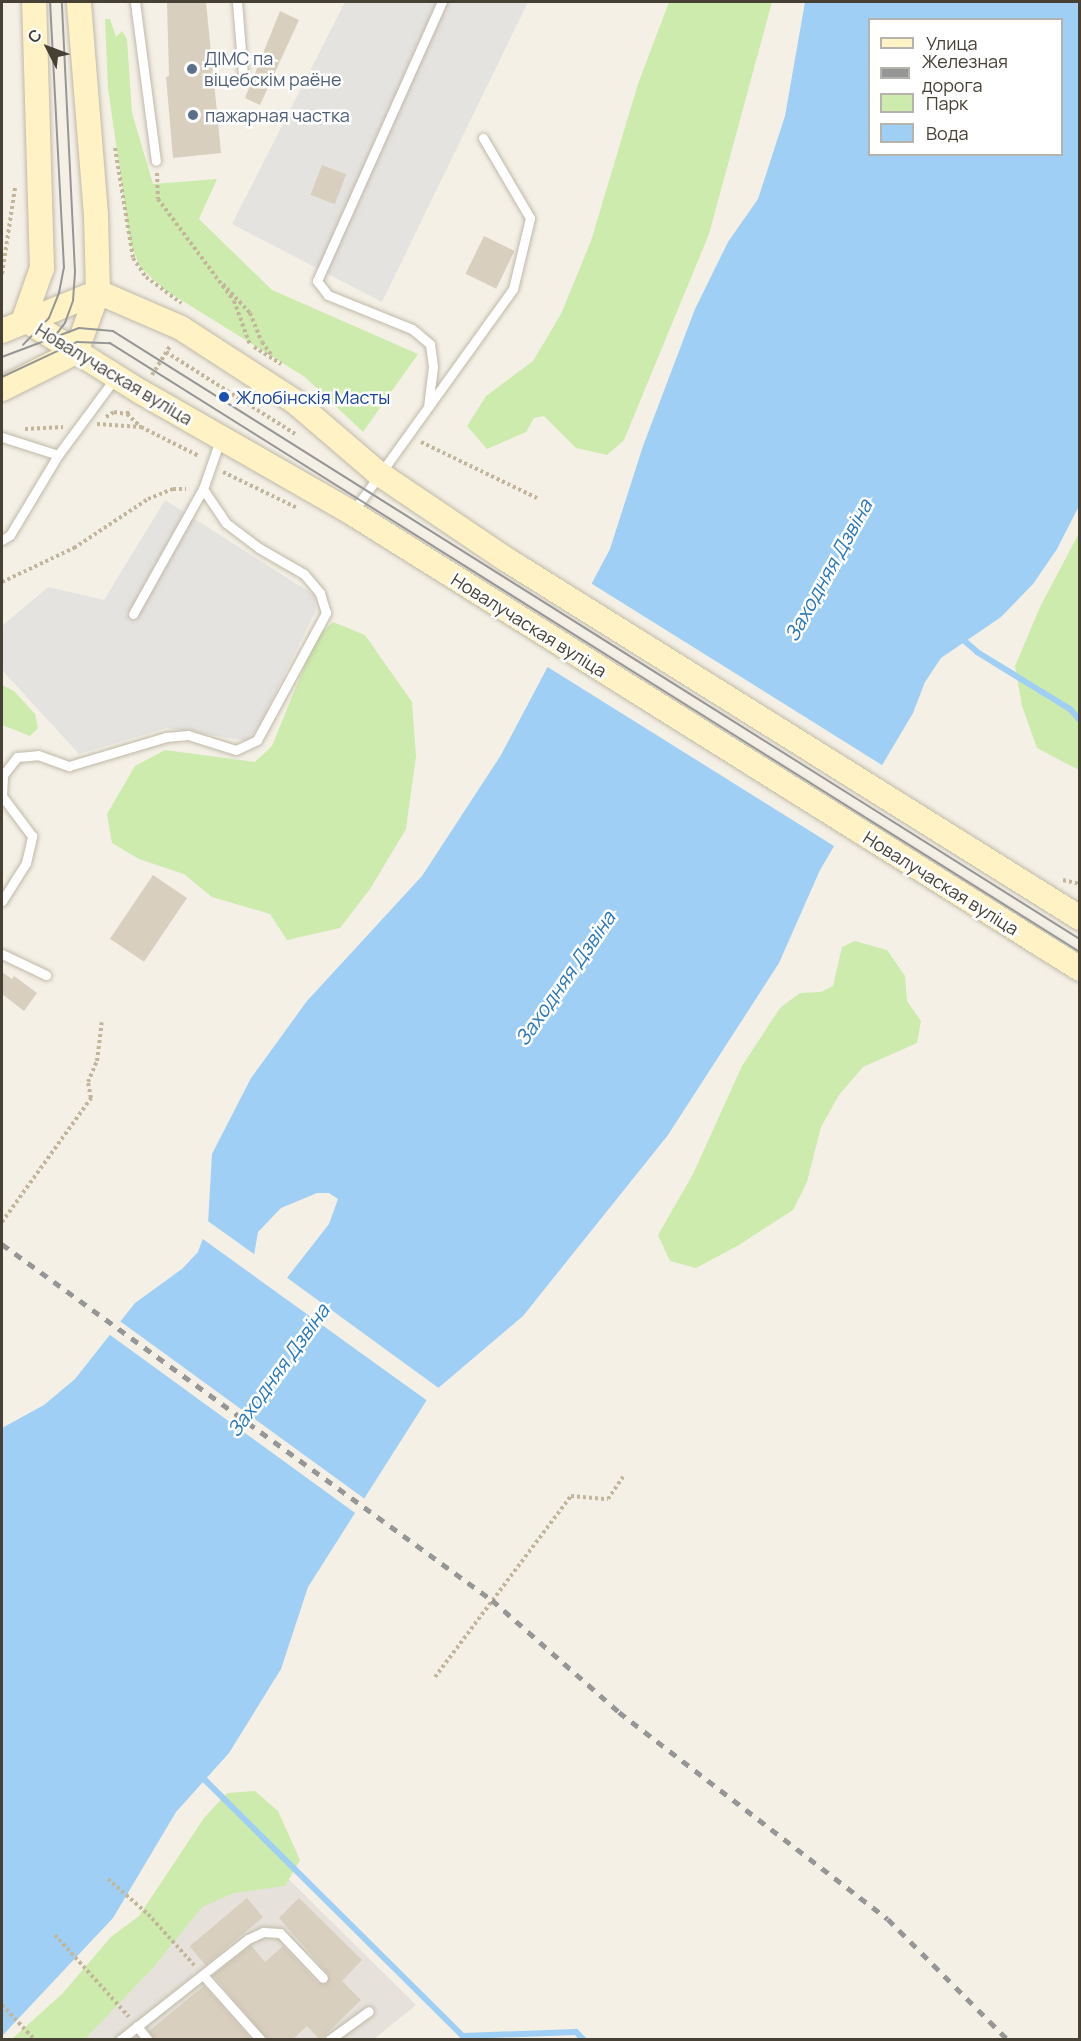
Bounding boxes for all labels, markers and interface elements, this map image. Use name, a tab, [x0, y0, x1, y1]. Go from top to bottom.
north arrow	[18, 18, 78, 78]
legend	[868, 18, 1063, 156]
text: С	[22, 24, 47, 48]
text: Улица	[926, 31, 978, 55]
place label: ДІМС па віцебскім раёне	[204, 48, 341, 90]
text: Железная дорога	[922, 49, 1008, 97]
marker: ДІМС па віцебскім раёне	[185, 62, 199, 76]
text: Парк	[926, 91, 968, 115]
place label: пажарная частка	[205, 104, 350, 126]
marker: пажарная частка	[186, 108, 200, 122]
text: Вода	[926, 121, 968, 145]
street label: Новалучаская вуліца	[32, 319, 196, 429]
place label: Жлобінскія Масты	[236, 386, 390, 408]
marker: Жлобінскія Масты	[217, 390, 231, 404]
water label: Заходняя Дзвіна	[779, 495, 877, 645]
street label: Новалучаская вуліца	[447, 568, 611, 682]
street label: Новалучаская вуліца	[859, 826, 1023, 940]
water label: Заходняя Дзвіна	[510, 906, 620, 1050]
water label: Заходняя Дзвіна	[222, 1299, 334, 1441]

